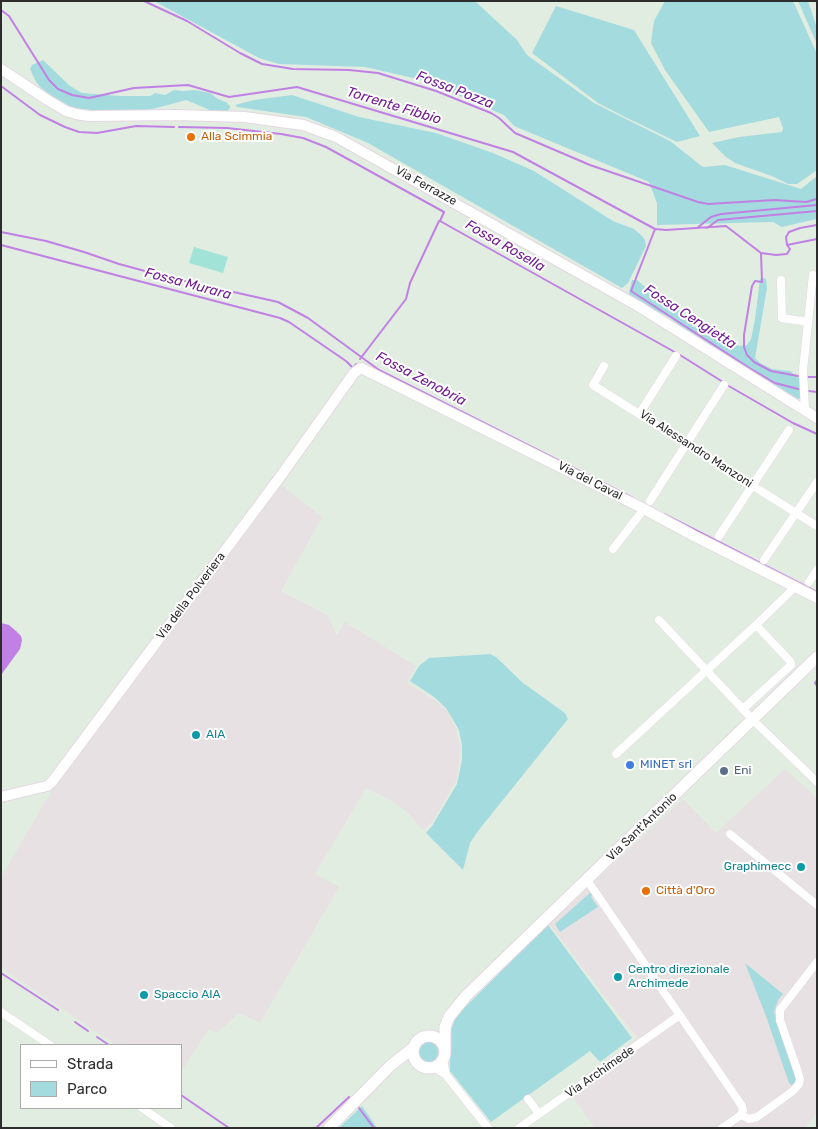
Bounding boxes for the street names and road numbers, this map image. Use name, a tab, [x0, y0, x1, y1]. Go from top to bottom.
street label: Via Ferrazze	[393, 163, 459, 209]
street label: Via Alessandro Manzoni	[637, 407, 755, 491]
street label: Via del Caval	[555, 459, 625, 503]
street label: Via della Polveriera	[154, 550, 228, 642]
street label: Via Sant'Antonio	[604, 790, 680, 864]
street label: Via Archimede	[563, 1043, 637, 1101]

